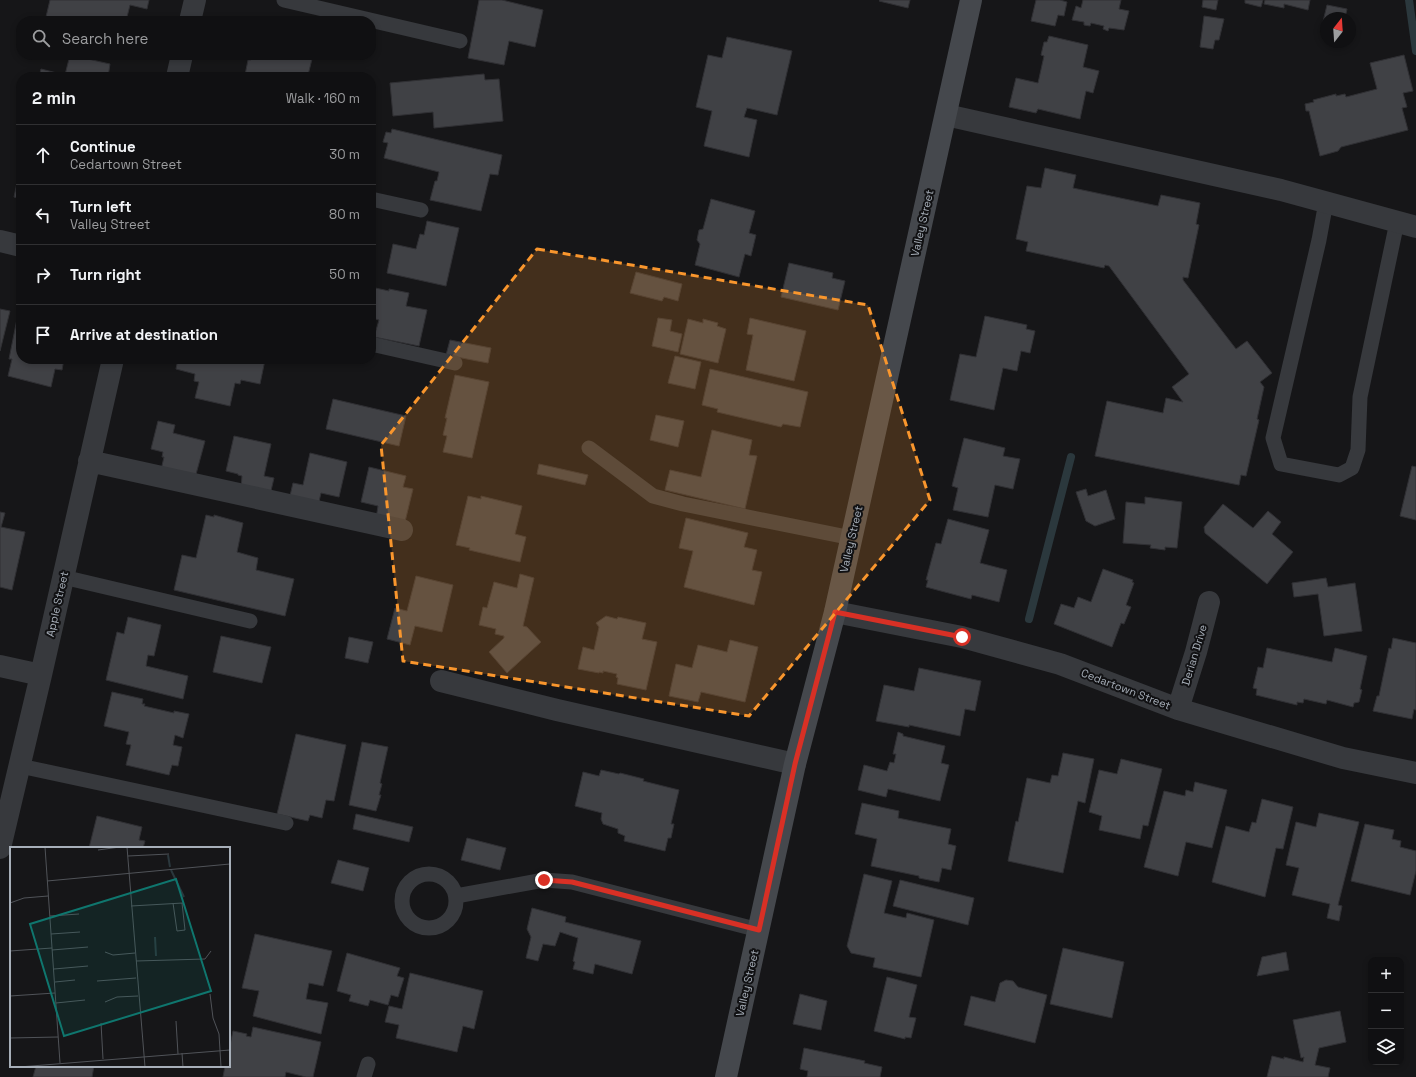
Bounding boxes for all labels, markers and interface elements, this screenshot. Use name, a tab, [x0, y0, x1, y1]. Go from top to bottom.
north arrow	[1320, 12, 1356, 48]
search box	[16, 16, 376, 60]
icon: search	[30, 27, 52, 49]
text: Search here	[62, 29, 148, 48]
text: 2 min	[32, 87, 76, 109]
text: Walk · 160 m	[286, 90, 360, 107]
text: Continue	[70, 137, 136, 156]
icon: ahead	[32, 144, 54, 166]
text: 30 m	[329, 146, 360, 163]
text: Cedartown Street	[70, 156, 182, 173]
street label: Valley Street	[908, 188, 936, 258]
text: Turn left	[70, 197, 132, 216]
icon: left	[32, 204, 54, 226]
text: 80 m	[329, 206, 360, 223]
text: Valley Street	[70, 216, 150, 233]
icon: right	[32, 264, 54, 286]
text: Turn right	[70, 265, 141, 284]
text: 50 m	[329, 266, 360, 283]
icon: arrive	[32, 324, 54, 346]
text: Arrive at destination	[70, 325, 218, 344]
street label: Valley Street	[837, 504, 865, 574]
street label: Apple Street	[43, 570, 71, 638]
street label: Derian Drive	[1178, 623, 1210, 687]
route start	[953, 628, 971, 646]
street label: Cedartown Street	[1079, 665, 1173, 713]
inset map	[10, 847, 230, 1067]
route end	[535, 871, 553, 889]
street label: Valley Street	[733, 948, 761, 1018]
map controls	[1368, 957, 1404, 1065]
button: +	[1368, 957, 1404, 993]
button: −	[1368, 993, 1404, 1029]
button: layers	[1368, 1029, 1404, 1065]

